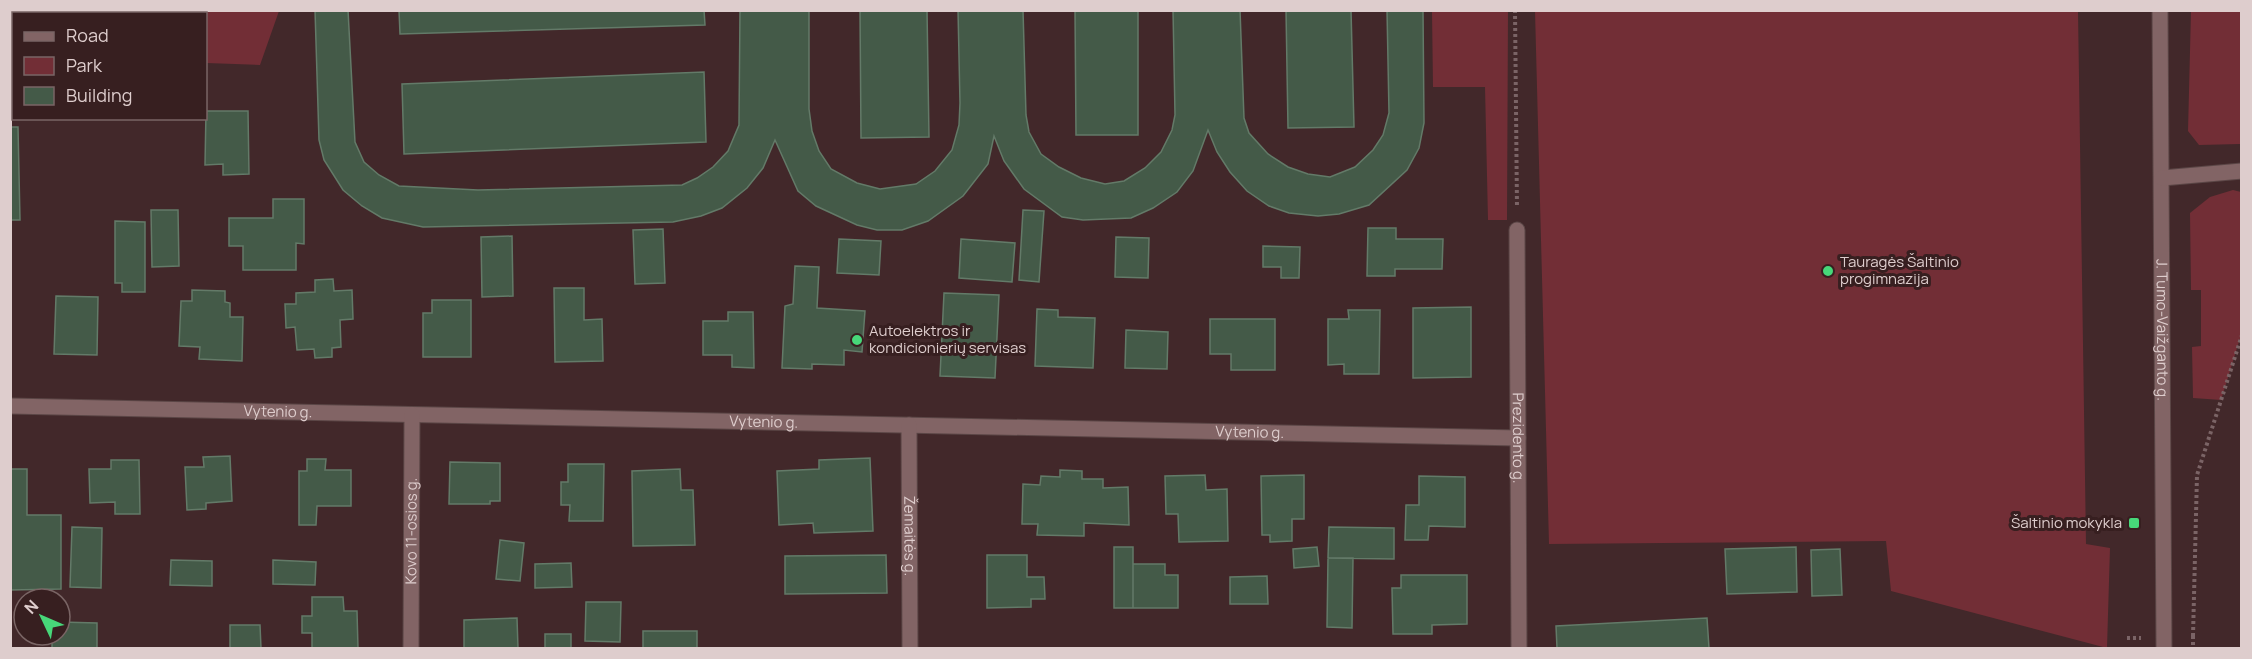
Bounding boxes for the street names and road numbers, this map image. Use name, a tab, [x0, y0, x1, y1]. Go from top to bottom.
street label: J. Tumo-Vaižganto g.	[2152, 259, 2173, 401]
street label: Prezidento g.	[1508, 392, 1529, 484]
street label: Vytenio g.	[243, 400, 313, 422]
street label: Vytenio g.	[729, 410, 798, 433]
street label: Vytenio g.	[1215, 421, 1284, 443]
street label: Kovo 11-osios g.	[400, 478, 422, 584]
street label: Žemaitės g.	[899, 496, 921, 576]

